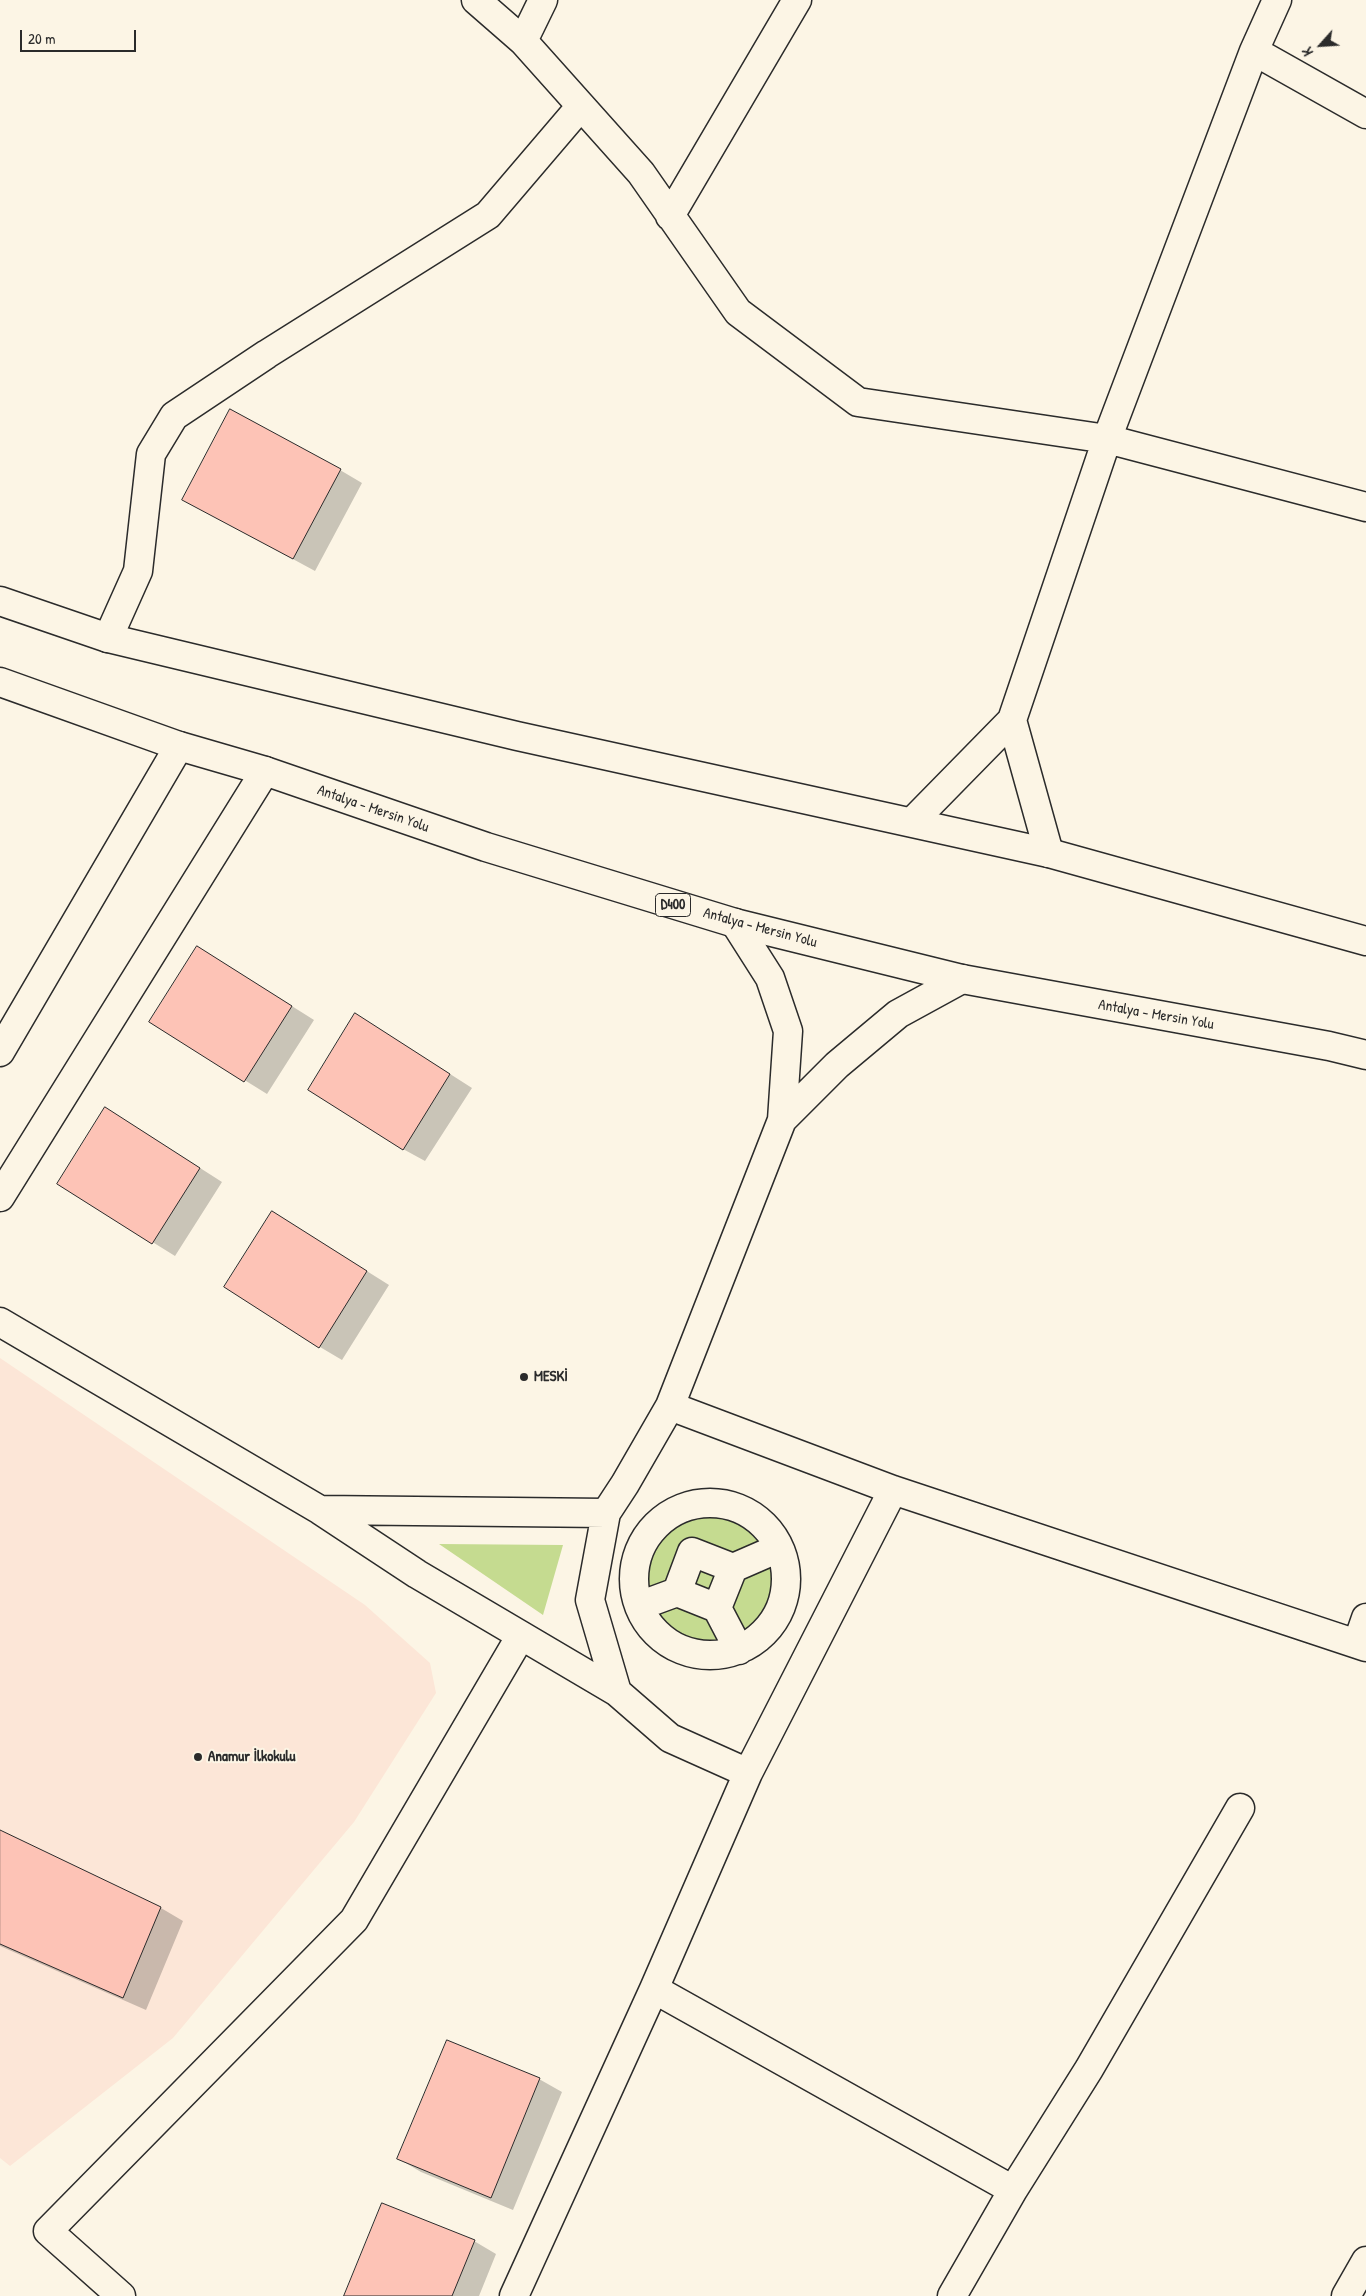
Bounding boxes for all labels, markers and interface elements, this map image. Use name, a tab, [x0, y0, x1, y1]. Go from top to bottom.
scale bar	[22, 20, 139, 52]
north arrow	[1296, 20, 1346, 70]
text: 20 m	[28, 28, 55, 49]
text: K	[1297, 44, 1317, 59]
street label: Antalya - Mersin Yolu	[315, 781, 431, 837]
road number: D400	[656, 894, 690, 916]
street label: Antalya - Mersin Yolu	[701, 904, 819, 952]
street label: Antalya - Mersin Yolu	[1097, 996, 1215, 1034]
place label: MESKİ	[534, 1368, 568, 1386]
marker: MESKİ	[518, 1371, 530, 1383]
place label: Anamur İlkokulu	[208, 1748, 295, 1766]
marker: Anamur İlkokulu	[192, 1751, 204, 1763]

